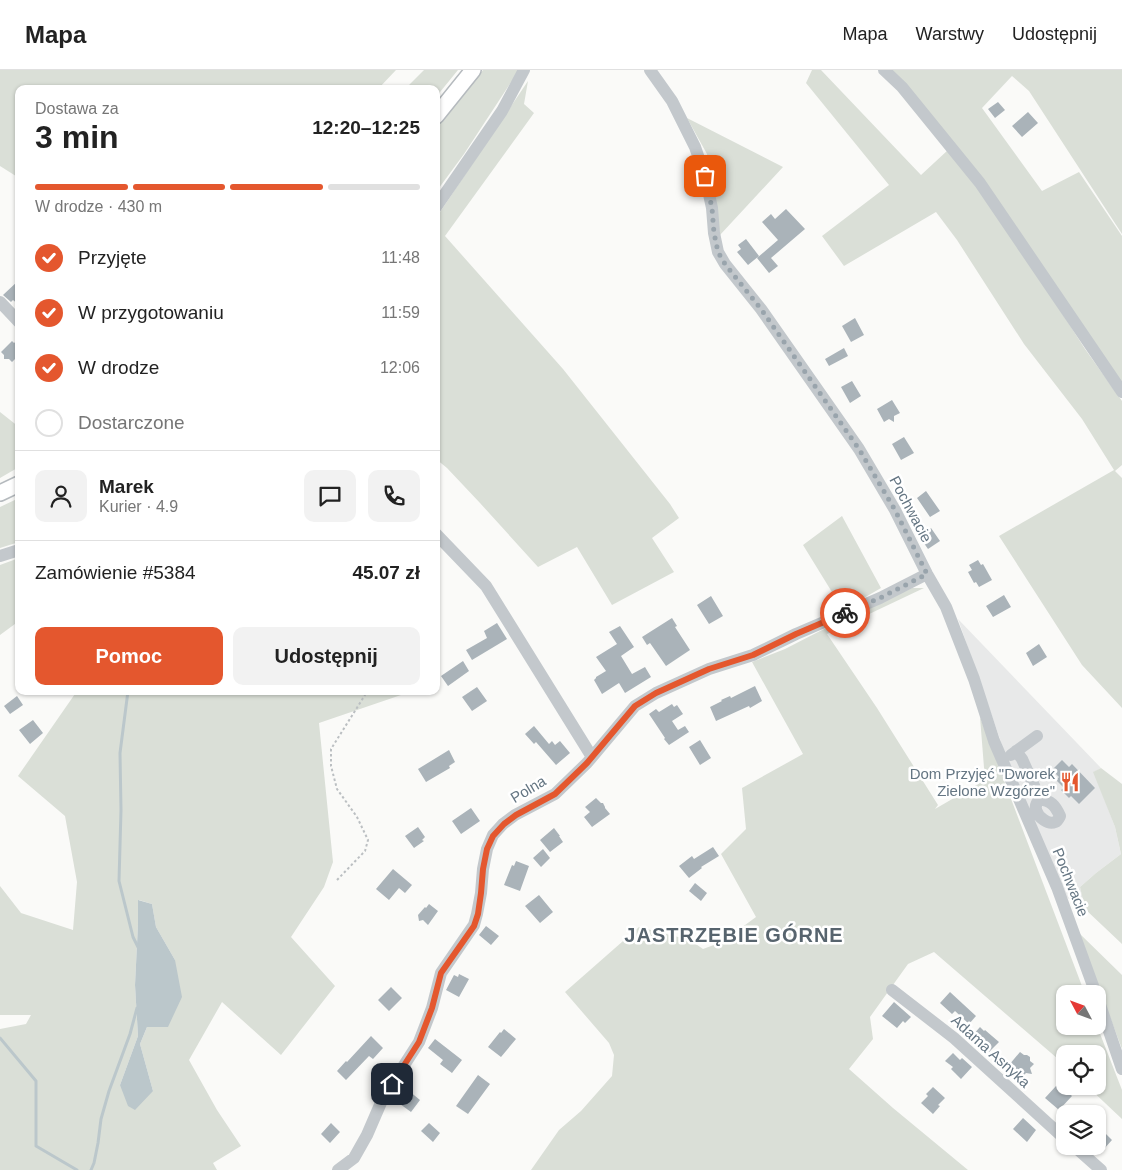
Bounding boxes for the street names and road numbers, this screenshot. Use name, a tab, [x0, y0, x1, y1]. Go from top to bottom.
street label: Pochwacie	[886, 473, 936, 545]
street label: Polna	[507, 771, 549, 806]
street label: Pochwacie	[1050, 845, 1092, 919]
street label: Adama Asnyka	[948, 1011, 1034, 1091]

